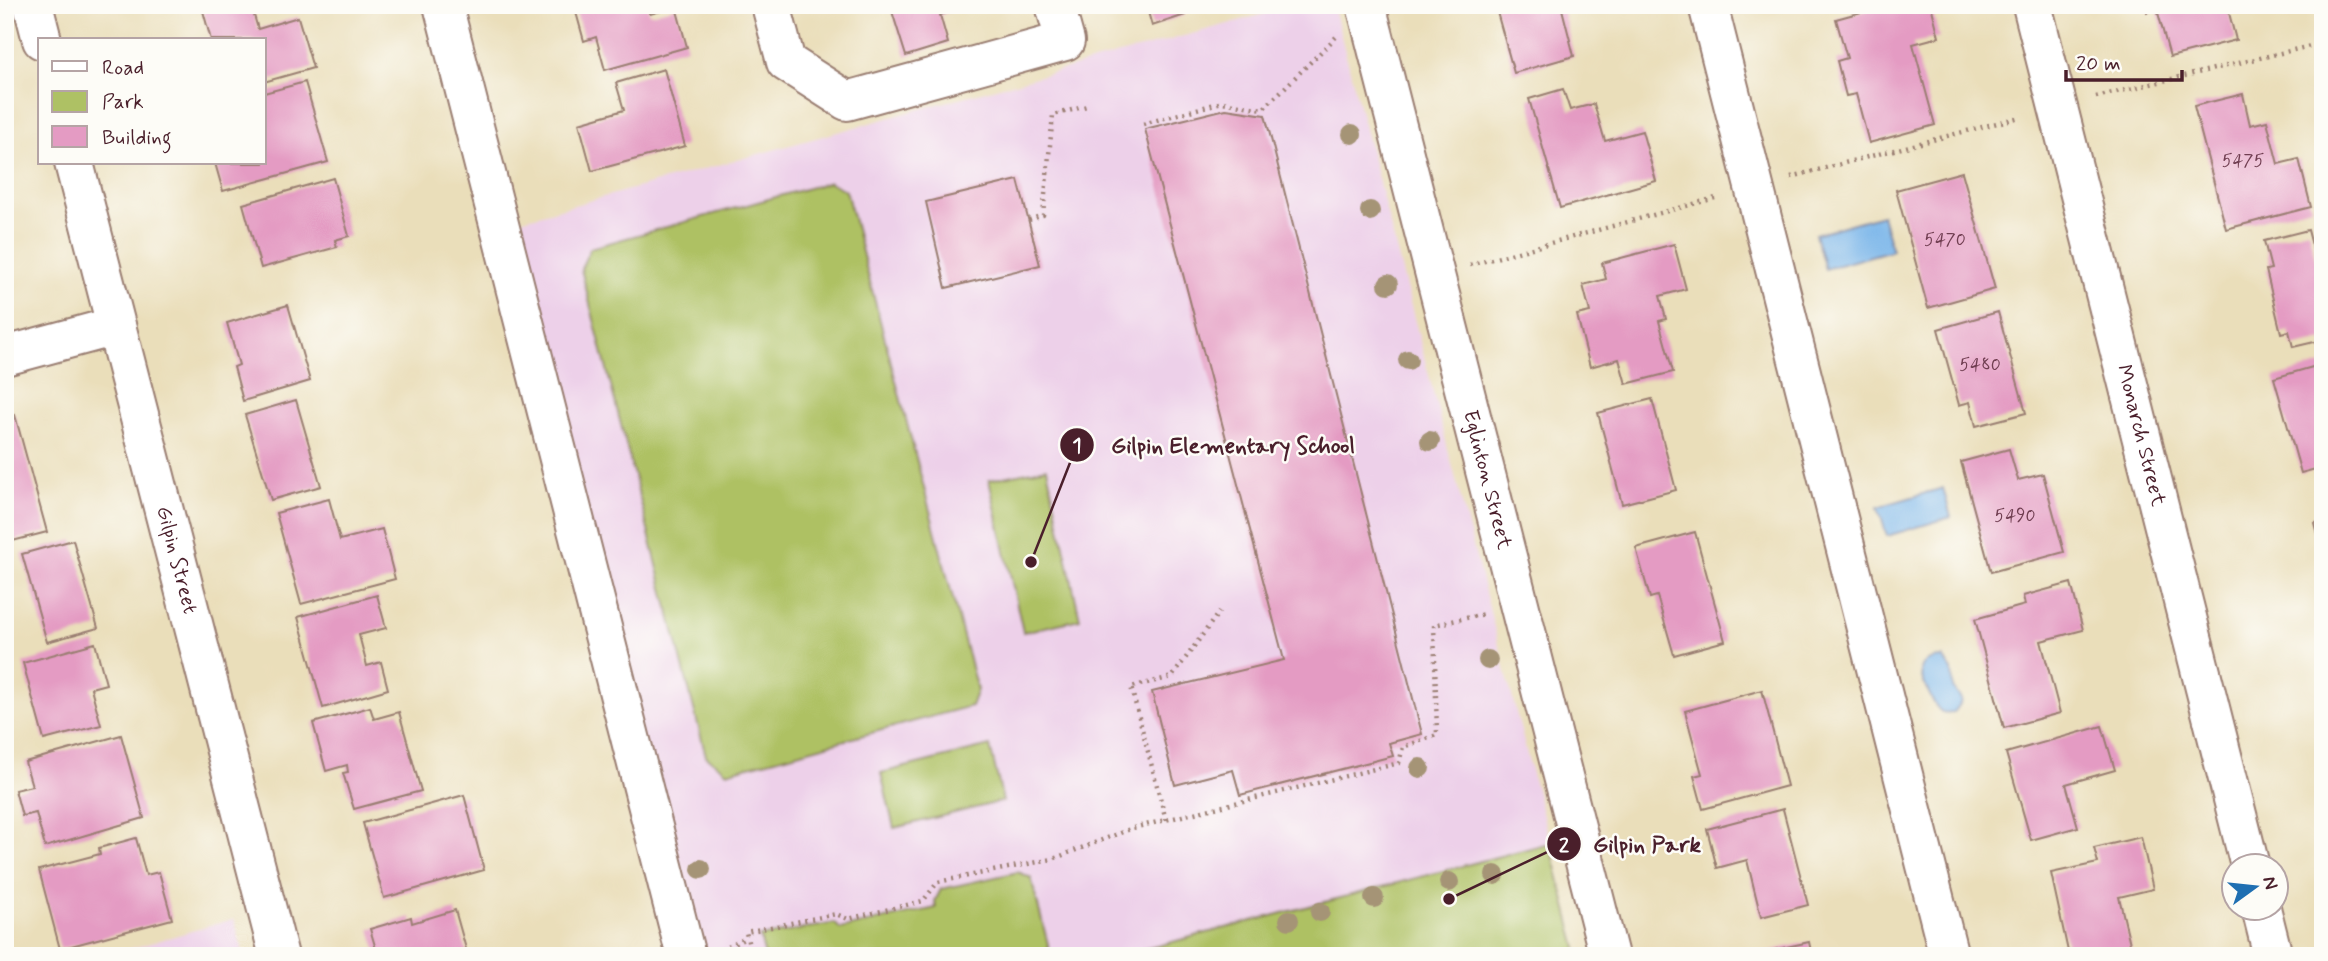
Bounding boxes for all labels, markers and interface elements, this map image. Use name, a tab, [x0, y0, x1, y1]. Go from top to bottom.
legend	[38, 38, 266, 164]
scale bar	[2066, 38, 2181, 82]
text: 20 m	[2076, 50, 2121, 78]
text: Road	[102, 54, 144, 82]
text: Park	[102, 88, 144, 116]
text: Building	[102, 124, 172, 154]
house number: 5475	[2222, 149, 2264, 173]
house number: 5470	[1924, 228, 1966, 252]
house number: 5480	[1959, 353, 2001, 377]
street label: Monarch Street	[2110, 362, 2173, 510]
street label: Eglinton Street	[1456, 407, 1519, 553]
callout: Gilpin Elementary School	[1060, 423, 1372, 467]
text: 1	[1072, 432, 1082, 460]
text: Gilpin Elementary School	[1111, 432, 1355, 462]
street label: Gilpin Street	[149, 503, 204, 617]
house number: 5490	[1994, 504, 2036, 528]
callout: Gilpin Park	[1546, 822, 1713, 866]
text: Gilpin Park	[1593, 831, 1701, 861]
text: 2	[1559, 832, 1570, 860]
north arrow	[2220, 852, 2290, 922]
text: N	[2256, 874, 2284, 892]

